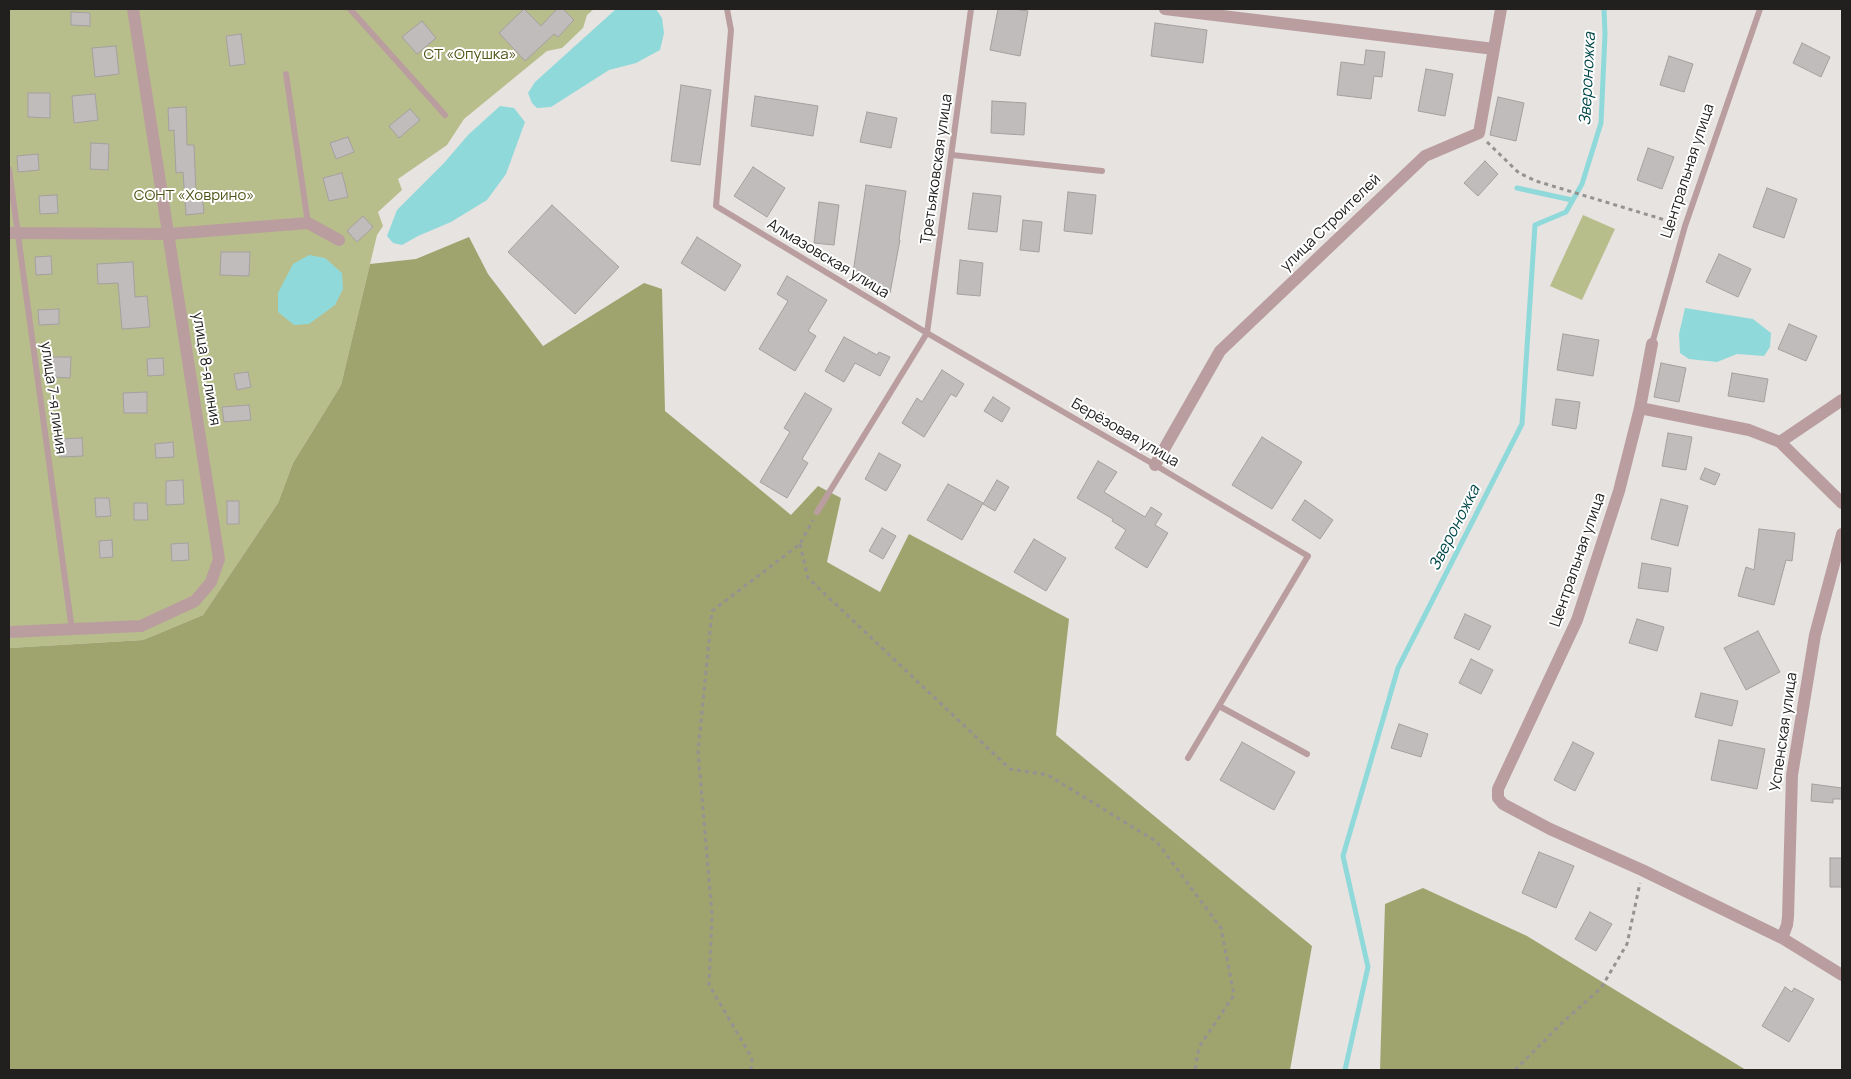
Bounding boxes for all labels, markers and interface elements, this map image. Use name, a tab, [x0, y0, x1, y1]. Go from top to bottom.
water label: Звероножка	[1576, 32, 1600, 126]
park label: СТ «Опушка»	[423, 46, 517, 64]
street label: Третьяковская улица	[918, 93, 956, 245]
street label: Центральная улица	[1658, 101, 1718, 241]
street label: улица Строителей	[1277, 171, 1385, 275]
park label: СОНТ «Ховрино»	[134, 187, 254, 205]
street label: Алмазовская улица	[764, 215, 892, 303]
street label: улица 8-я линия	[188, 311, 224, 427]
street label: улица 7-я линия	[36, 341, 70, 455]
street label: Берёзовая улица	[1068, 395, 1182, 471]
water label: Звероножка	[1425, 482, 1485, 574]
street label: Центральная улица	[1547, 491, 1609, 629]
street label: Успенская улица	[1767, 671, 1801, 793]

